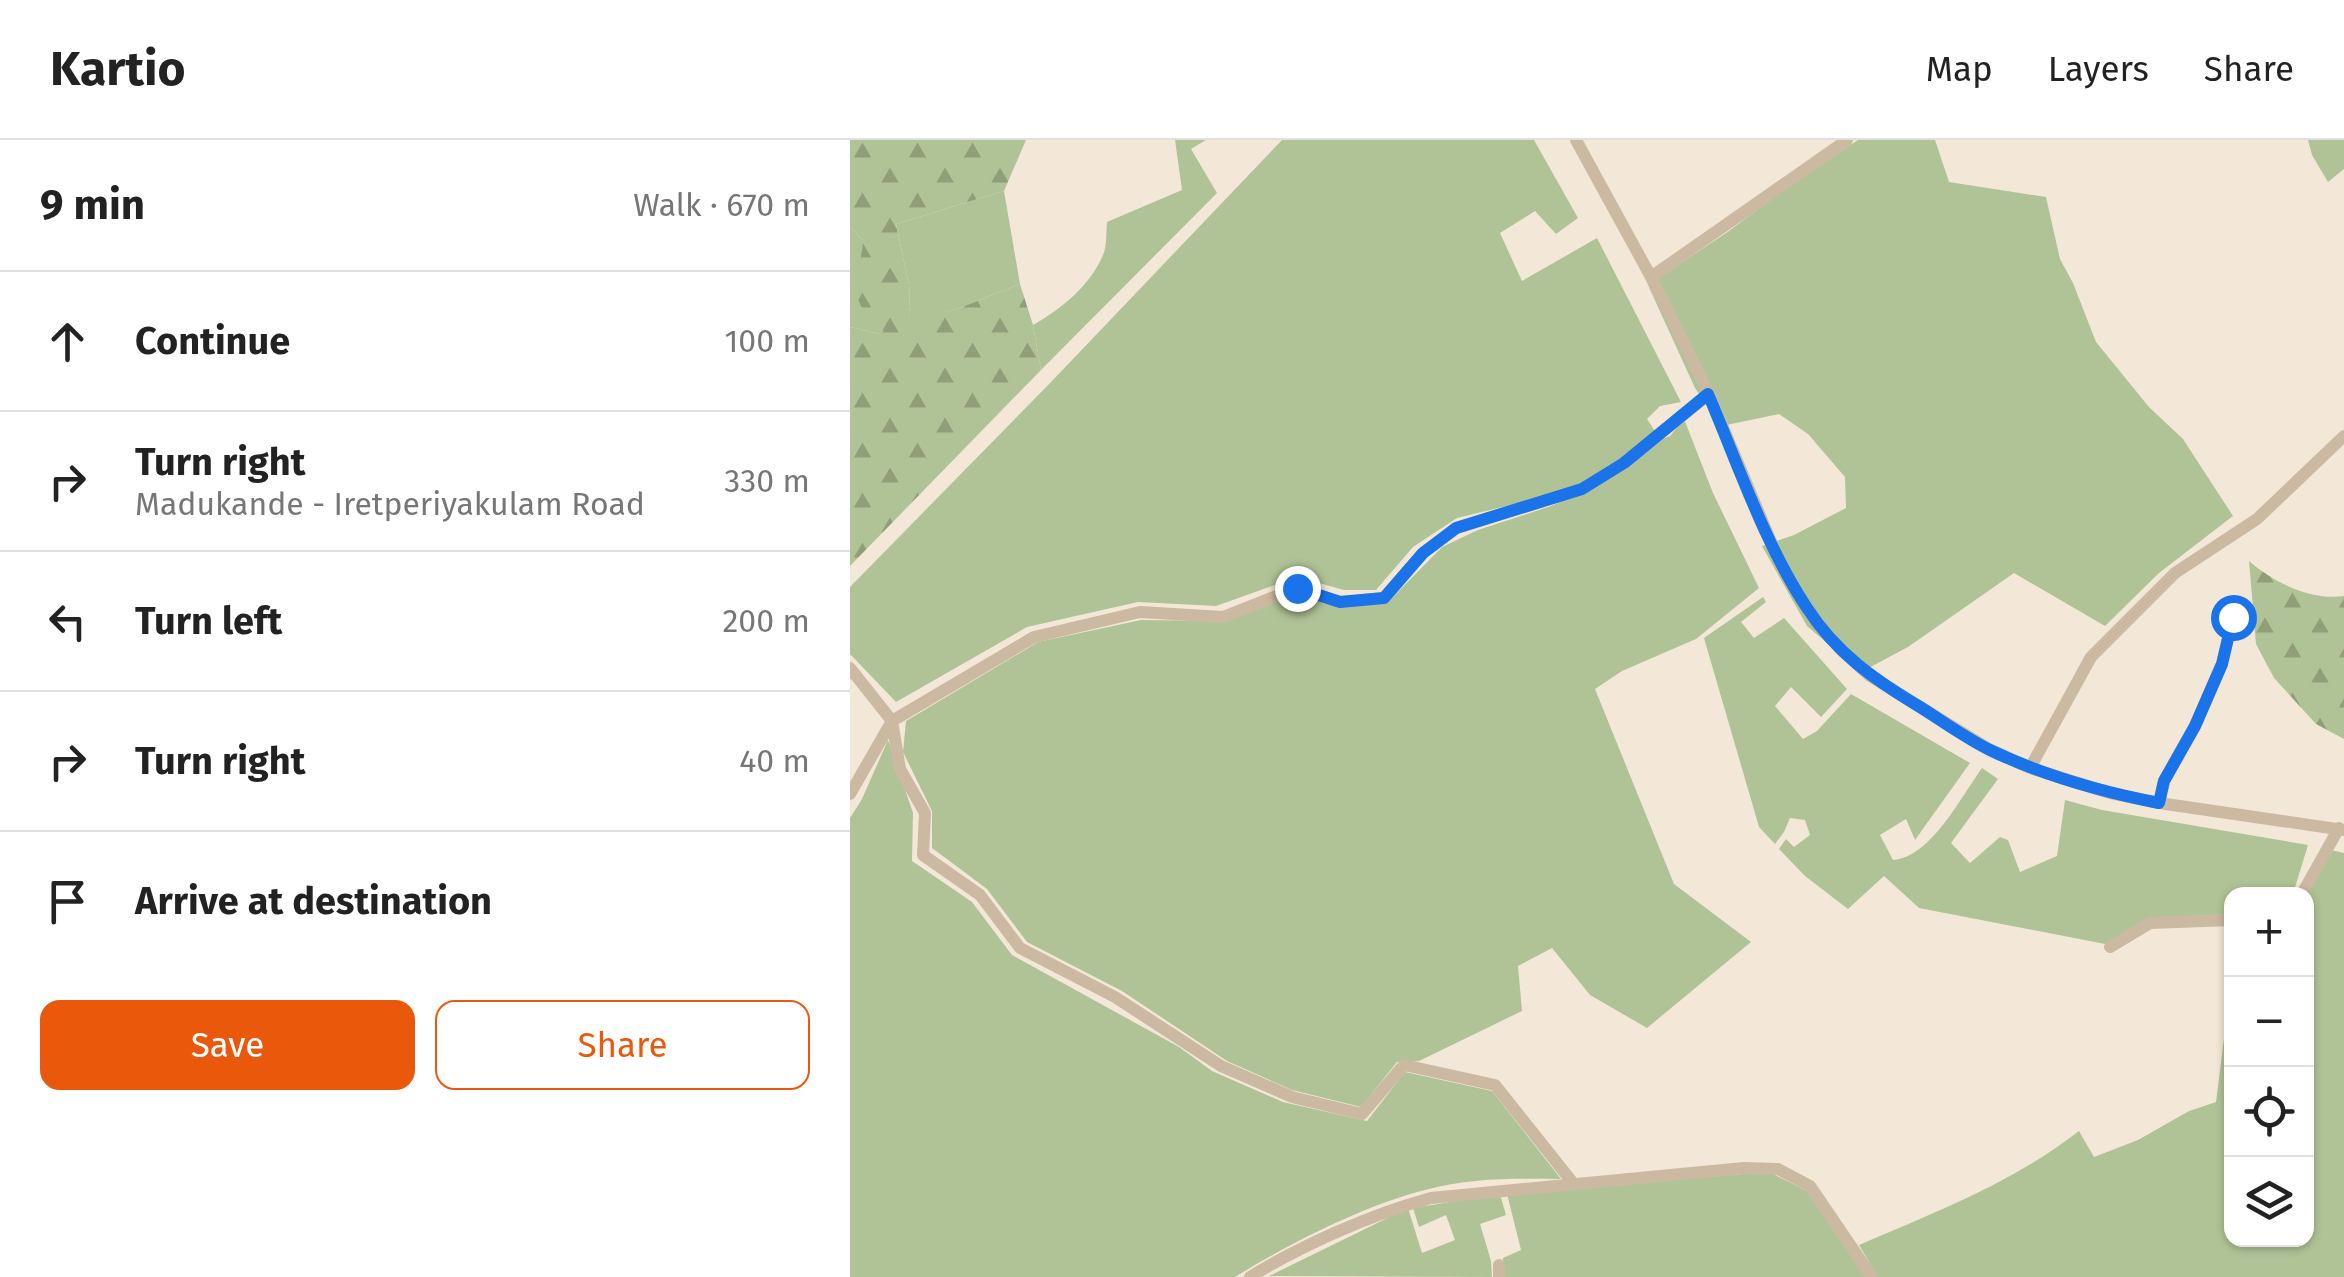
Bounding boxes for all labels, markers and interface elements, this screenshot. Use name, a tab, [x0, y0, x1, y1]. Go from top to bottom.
text: Kartio	[50, 40, 186, 98]
text: Map	[1926, 48, 1993, 90]
text: Layers	[2048, 48, 2149, 90]
text: Share	[2204, 48, 2294, 90]
text: 9 min	[40, 180, 145, 230]
text: Walk · 670 m	[633, 186, 810, 224]
icon: ahead	[40, 314, 95, 369]
text: Continue	[135, 318, 290, 364]
text: 100 m	[725, 322, 810, 360]
text: Turn right	[135, 439, 305, 485]
icon: right	[40, 454, 95, 509]
text: 330 m	[724, 462, 810, 500]
text: Madukande - Iretperiyakulam Road	[135, 485, 645, 523]
route end	[1275, 566, 1321, 612]
icon: left	[40, 594, 95, 649]
route start	[2211, 595, 2257, 641]
text: Turn left	[135, 598, 282, 644]
text: 200 m	[723, 602, 810, 640]
icon: right	[40, 734, 95, 789]
text: Turn right	[135, 738, 305, 784]
text: 40 m	[739, 742, 810, 780]
icon: arrive	[40, 874, 95, 929]
text: Arrive at destination	[135, 878, 492, 924]
map controls	[2224, 887, 2314, 1247]
button: +	[2224, 887, 2314, 977]
button: −	[2224, 977, 2314, 1067]
button: Save	[40, 1000, 415, 1090]
button: Share	[435, 1000, 810, 1090]
button: locate	[2224, 1067, 2314, 1157]
button: layers	[2224, 1157, 2314, 1247]

